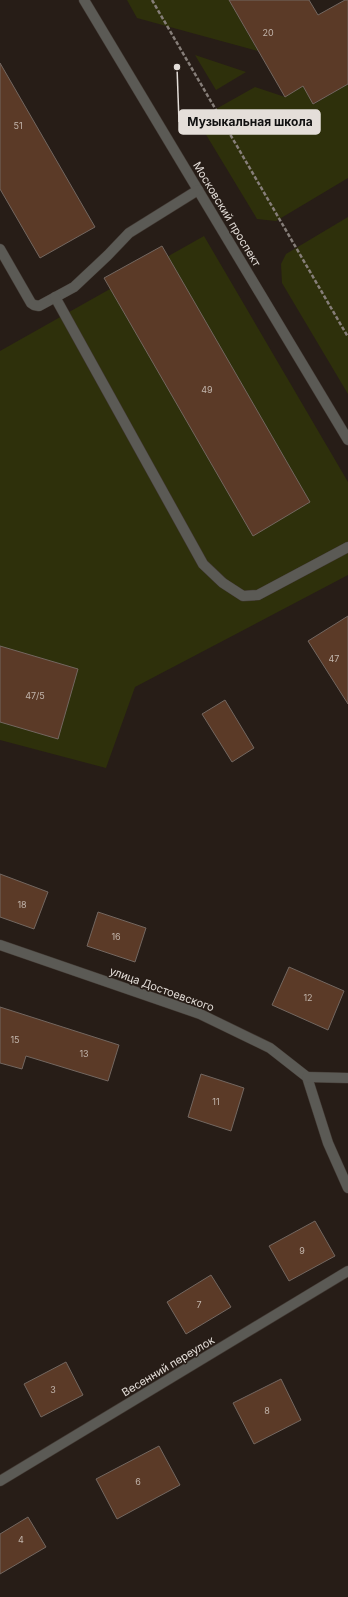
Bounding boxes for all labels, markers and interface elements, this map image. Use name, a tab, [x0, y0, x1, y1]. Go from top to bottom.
house number: 20	[262, 27, 274, 38]
callout: Музыкальная школа	[179, 110, 320, 134]
text: Музыкальная школа	[187, 114, 313, 129]
house number: 51	[13, 120, 23, 131]
street label: Московский проспект	[190, 159, 264, 270]
house number: 49	[201, 384, 213, 395]
house number: 47	[329, 653, 339, 664]
house number: 47/5	[25, 690, 45, 701]
house number: 18	[17, 899, 27, 910]
house number: 16	[111, 931, 121, 942]
street label: улица Достоевского	[108, 964, 217, 1015]
house number: 12	[303, 992, 313, 1003]
house number: 15	[10, 1034, 20, 1045]
house number: 13	[79, 1048, 89, 1059]
house number: 11	[212, 1096, 220, 1107]
house number: 9	[299, 1245, 305, 1256]
house number: 7	[196, 1299, 202, 1310]
street label: Весенний переулок	[119, 1333, 217, 1399]
house number: 3	[50, 1384, 56, 1395]
house number: 8	[264, 1405, 270, 1416]
house number: 6	[135, 1476, 141, 1487]
house number: 4	[18, 1534, 24, 1545]

